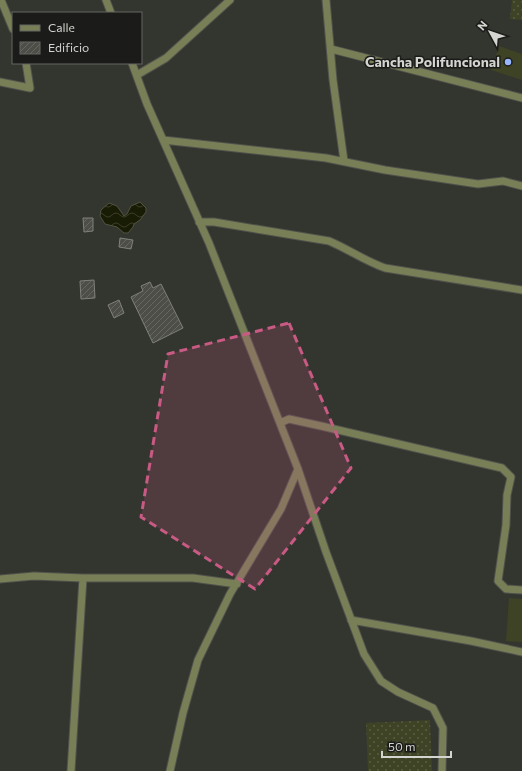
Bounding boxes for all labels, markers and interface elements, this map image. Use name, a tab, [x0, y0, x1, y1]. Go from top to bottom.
legend	[12, 12, 142, 64]
north arrow	[470, 12, 510, 52]
text: N	[474, 18, 490, 33]
text: Calle	[48, 20, 75, 34]
text: Edificio	[48, 40, 89, 54]
place label: Cancha Polifuncional	[365, 53, 500, 70]
marker: Cancha Polifuncional	[503, 57, 513, 67]
scale bar	[382, 733, 451, 759]
text: 50 m	[388, 739, 416, 753]

